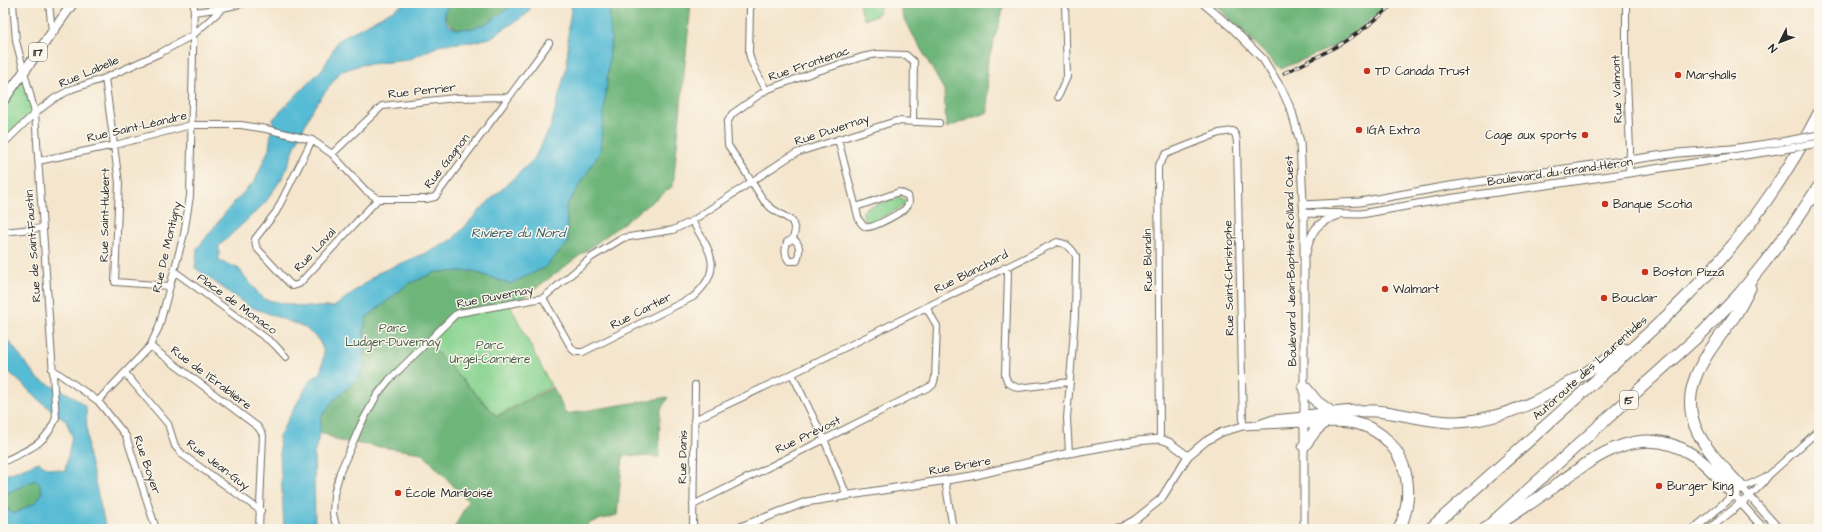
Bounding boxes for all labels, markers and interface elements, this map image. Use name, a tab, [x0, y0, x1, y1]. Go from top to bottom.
north arrow	[1760, 22, 1800, 62]
text: N	[1765, 41, 1781, 56]
street label: Rue Frontenac	[766, 42, 852, 86]
road number: 117	[29, 43, 47, 61]
street label: Rue Labelle	[56, 52, 122, 92]
street label: Rue Valmont	[1607, 54, 1627, 123]
place label: TD Canada Trust	[1375, 63, 1470, 80]
marker: TD Canada Trust	[1362, 66, 1372, 76]
place label: Marshalls	[1686, 67, 1737, 84]
marker: Marshalls	[1673, 70, 1683, 80]
street label: Rue Perrier	[387, 79, 457, 103]
street label: Rue Saint-Léandre	[85, 107, 189, 147]
street label: Rue Duvernay	[792, 110, 872, 151]
place label: IGA Extra	[1367, 122, 1420, 139]
marker: IGA Extra	[1354, 125, 1364, 135]
place label: Cage aux sports	[1485, 127, 1577, 145]
street label: Rue Gagnon	[420, 130, 475, 193]
marker: Cage aux sports	[1580, 130, 1590, 140]
street label: Boulevard du Grand-Héron	[1486, 153, 1634, 191]
street label: Boulevard Jean-Baptiste-Rolland Ouest	[1281, 155, 1301, 367]
street label: Rue Saint-Hubert	[96, 168, 114, 262]
street label: Rue de Saint-Faustin	[21, 189, 45, 303]
place label: Banque Scotia	[1613, 196, 1692, 213]
street label: Rue De Montigny	[148, 199, 187, 295]
marker: Banque Scotia	[1600, 199, 1610, 209]
street label: Rue Saint-Christophe	[1219, 219, 1239, 336]
street label: Rue Laval	[290, 224, 340, 276]
water label: Rivière du Nord	[471, 224, 567, 242]
street label: Rue Blondin	[1139, 228, 1157, 292]
street label: Rue Blanchard	[931, 246, 1011, 298]
place label: Boston Pizza	[1653, 264, 1724, 281]
marker: Boston Pizza	[1640, 267, 1650, 277]
street label: Place de Monaco	[194, 269, 281, 339]
street label: Rue Duvernay	[455, 281, 535, 314]
place label: Walmart	[1393, 281, 1439, 298]
marker: Walmart	[1380, 284, 1390, 294]
street label: Rue Cartier	[607, 288, 675, 334]
place label: Bouclair	[1612, 290, 1658, 307]
marker: Bouclair	[1599, 293, 1609, 303]
street label: Autoroute des Laurentides	[1529, 312, 1651, 424]
park label: Parc Ludger-Duvernay	[345, 320, 441, 352]
park label: Parc Urgel-Carrière	[450, 337, 531, 369]
street label: Rue de l'Érablière	[167, 342, 255, 414]
road number: 15	[1620, 391, 1638, 409]
street label: Rue Prévost	[773, 412, 844, 458]
street label: Rue Danis	[674, 430, 692, 484]
street label: Rue Boyer	[128, 433, 165, 497]
street label: Rue Jean-Guy	[182, 435, 254, 496]
street label: Rue Brière	[928, 452, 993, 480]
place label: Burger King	[1667, 478, 1734, 496]
marker: Burger King	[1654, 481, 1664, 491]
place label: École Mariboisé	[406, 485, 493, 502]
marker: École Mariboisé	[393, 488, 403, 498]

